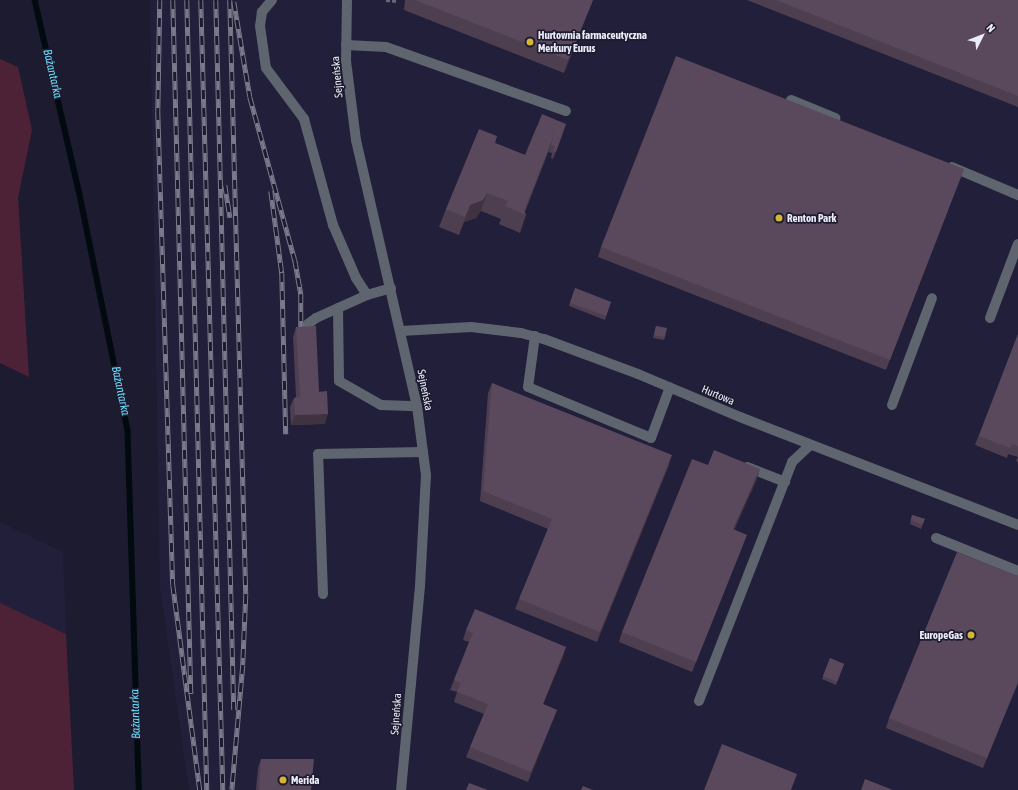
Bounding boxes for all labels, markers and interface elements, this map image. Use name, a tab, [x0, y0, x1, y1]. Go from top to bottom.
north arrow	[962, 16, 1002, 56]
text: N	[984, 22, 998, 34]
place label: Hurtownia farmaceutyczna Merkury Eurus	[538, 29, 647, 55]
marker: Hurtownia farmaceutyczna Merkury Eurus	[525, 37, 535, 47]
water label: Bażantarka	[39, 48, 65, 100]
street label: Sejneńska	[329, 56, 345, 98]
place label: Renton Park	[787, 211, 836, 225]
marker: Renton Park	[774, 213, 784, 223]
water label: Bażantarka	[108, 365, 132, 417]
street label: Sejneńska	[415, 368, 435, 412]
street label: Hurtowa	[700, 382, 736, 408]
place label: EuropeGas	[920, 628, 963, 642]
marker: EuropeGas	[966, 630, 976, 640]
water label: Bażantarka	[128, 689, 144, 739]
street label: Sejneńska	[388, 693, 404, 735]
place label: Merida	[291, 773, 319, 787]
marker: Merida	[278, 775, 288, 785]

